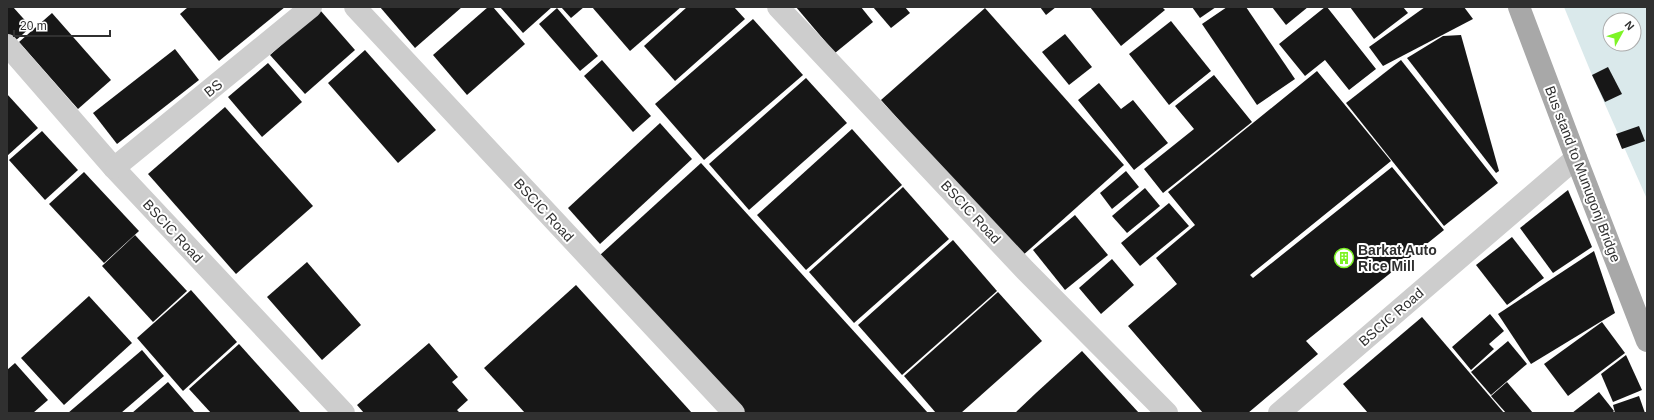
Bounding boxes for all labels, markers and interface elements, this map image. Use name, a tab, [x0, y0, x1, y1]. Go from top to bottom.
scale bar	[14, 12, 110, 38]
north arrow	[1602, 12, 1642, 52]
text: 20 m	[20, 19, 47, 33]
text: N	[1623, 19, 1637, 33]
street label: BS	[201, 76, 225, 100]
street label: Bus stand to Munugonj Bridge	[1542, 84, 1624, 265]
street label: BSCIC Road	[511, 175, 577, 245]
street label: BSCIC Road	[938, 177, 1004, 247]
street label: BSCIC Road	[140, 196, 206, 266]
place label: Barkat Auto Rice Mill	[1358, 242, 1437, 274]
building icon: Barkat Auto Rice Mill	[1333, 247, 1355, 269]
street label: BSCIC Road	[1356, 285, 1426, 349]

